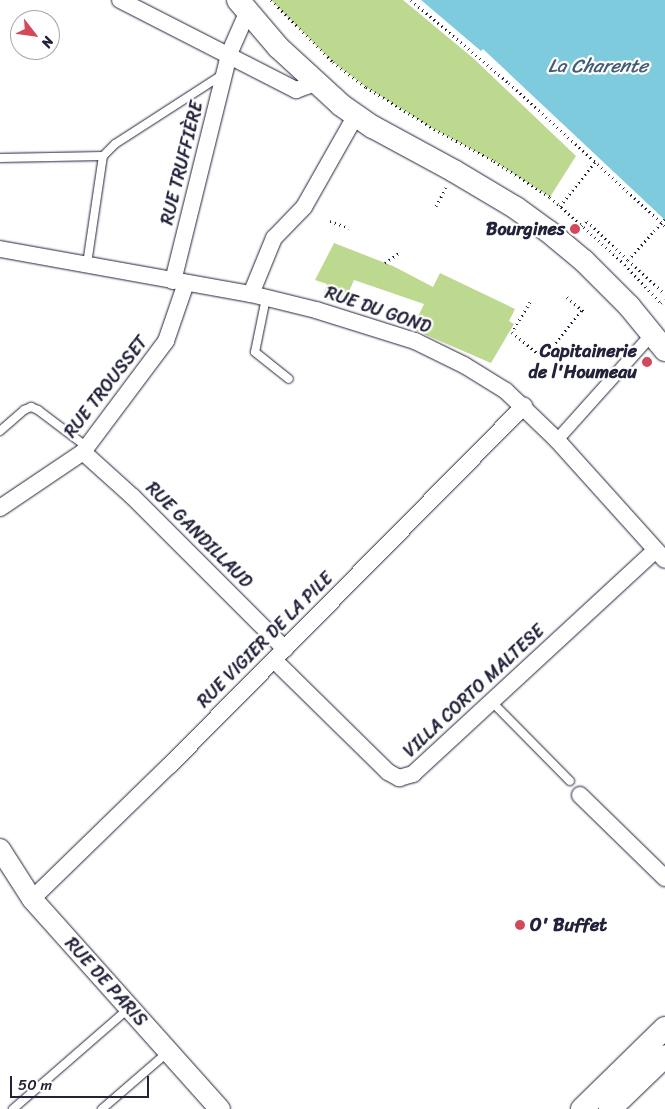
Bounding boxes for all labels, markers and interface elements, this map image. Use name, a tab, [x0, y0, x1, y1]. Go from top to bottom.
north arrow	[10, 10, 60, 60]
text: N	[34, 32, 61, 53]
water label: La Charente	[548, 55, 648, 77]
street label: RUE TRUFFIÈRE	[156, 99, 208, 227]
place label: Bourgines	[486, 218, 565, 240]
marker: Bourgines	[569, 223, 581, 235]
street label: RUE DU GOND	[322, 282, 434, 338]
street label: RUE TROUSSET	[60, 332, 152, 442]
place label: Capitainerie de l'Houmeau	[529, 341, 637, 384]
marker: Capitainerie de l'Houmeau	[641, 356, 653, 368]
street label: RUE GANDILLAUD	[142, 478, 256, 592]
street label: RUE VIGIER DE LA PILE	[192, 567, 338, 713]
street label: VILLA CORTO MALTESE	[399, 620, 549, 762]
place label: O' Buffet	[530, 914, 607, 936]
marker: O' Buffet	[514, 919, 526, 931]
street label: RUE DE PARIS	[61, 934, 151, 1030]
scale bar	[12, 1066, 151, 1098]
text: 50 m	[18, 1072, 52, 1098]

